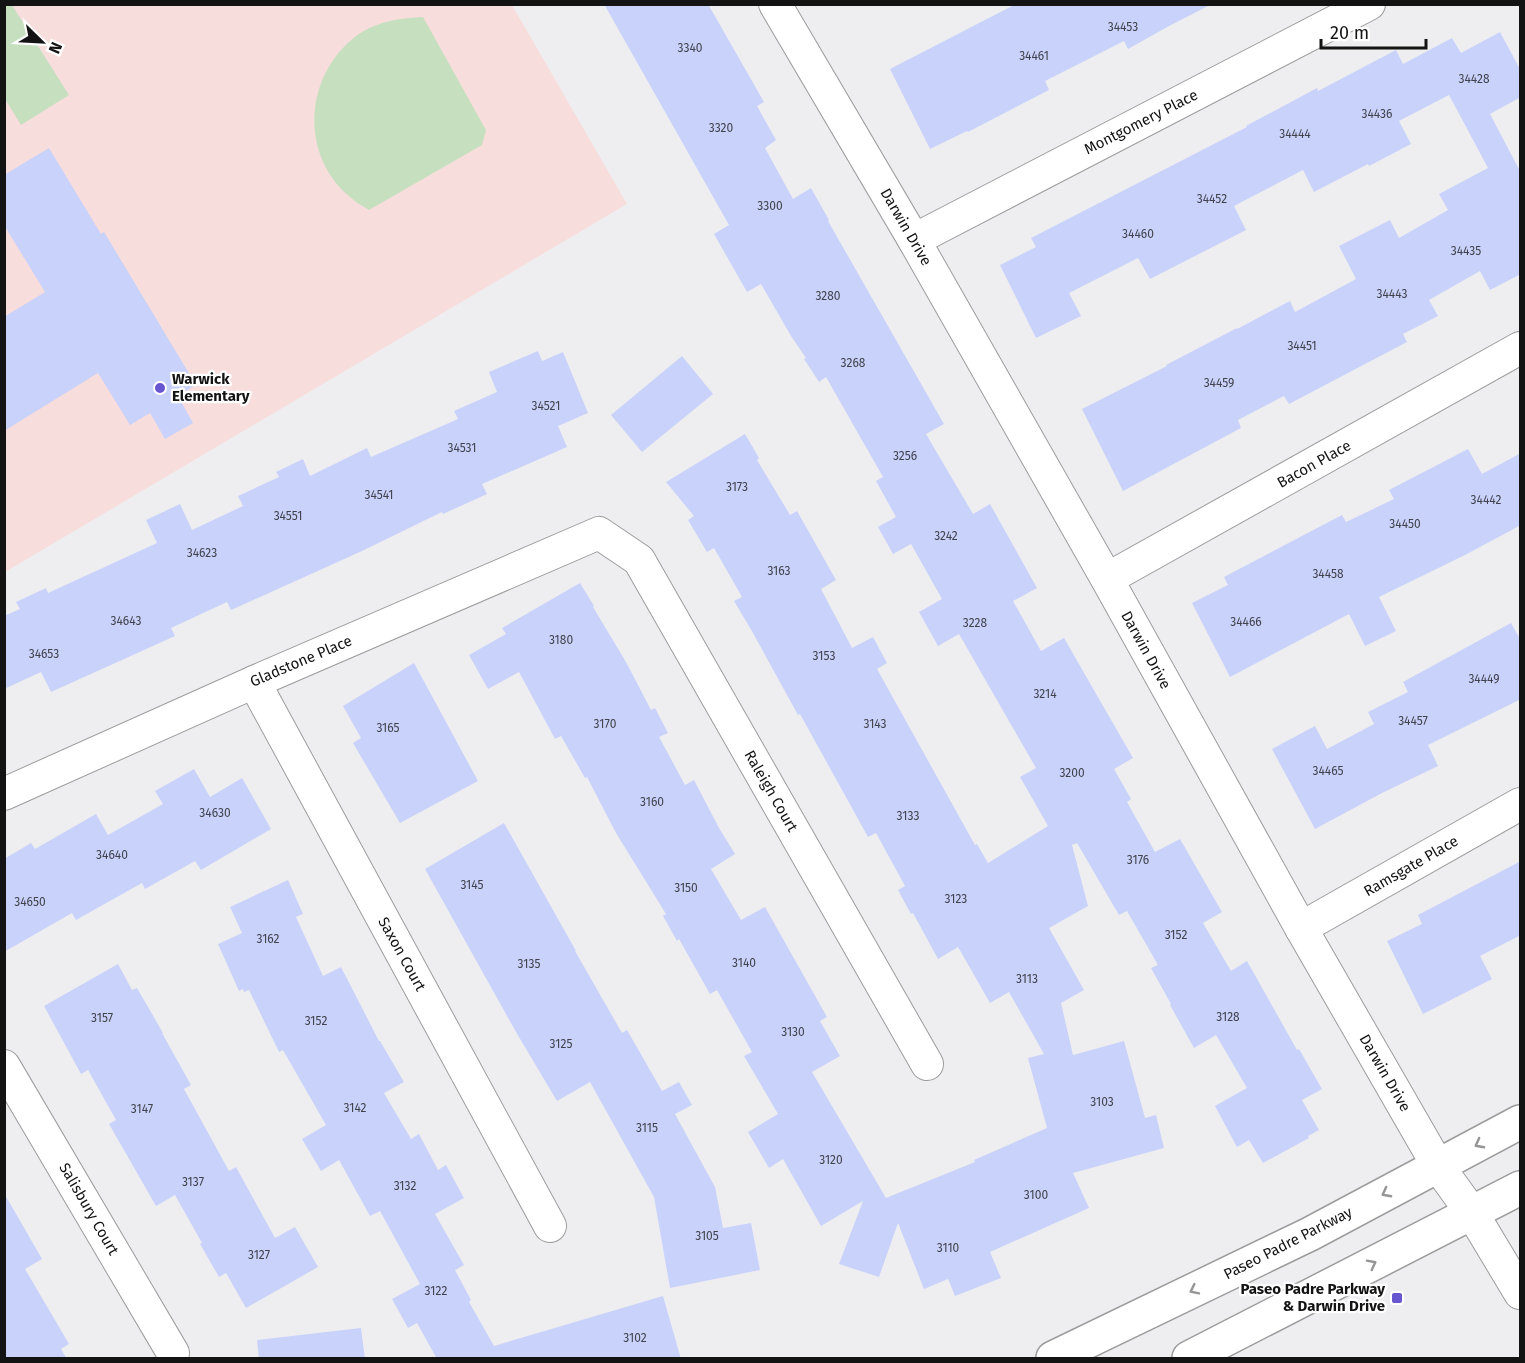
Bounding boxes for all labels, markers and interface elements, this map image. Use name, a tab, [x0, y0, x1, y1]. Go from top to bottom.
north arrow	[12, 12, 72, 72]
scale bar	[1321, 12, 1426, 50]
house number: 34453	[1108, 20, 1138, 34]
text: 20 m	[1330, 22, 1369, 44]
text: N	[44, 39, 66, 57]
house number: 3340	[678, 41, 703, 55]
house number: 34461	[1019, 49, 1049, 63]
house number: 34428	[1458, 72, 1490, 86]
street label: Montgomery Place	[1081, 86, 1201, 158]
house number: 34436	[1362, 107, 1392, 121]
house number: 3320	[709, 121, 734, 135]
house number: 34444	[1279, 127, 1311, 141]
street label: Darwin Drive	[877, 185, 935, 269]
house number: 34452	[1197, 192, 1227, 206]
house number: 3300	[757, 199, 783, 213]
house number: 34460	[1122, 227, 1154, 241]
house number: 34435	[1451, 244, 1481, 258]
house number: 34443	[1377, 287, 1407, 301]
house number: 3280	[815, 289, 841, 303]
house number: 34451	[1287, 339, 1317, 353]
house number: 3268	[841, 356, 866, 370]
place label: Warwick Elementary	[172, 370, 250, 405]
house number: 34459	[1204, 376, 1234, 390]
marker: Warwick Elementary	[153, 381, 167, 395]
house number: 34521	[532, 399, 560, 413]
street label: Bacon Place	[1274, 436, 1354, 492]
house number: 34531	[447, 441, 477, 455]
house number: 3256	[893, 449, 917, 463]
house number: 3173	[726, 480, 748, 494]
house number: 34541	[364, 488, 394, 502]
house number: 34442	[1471, 493, 1501, 507]
house number: 34551	[274, 509, 302, 523]
house number: 34450	[1389, 517, 1421, 531]
house number: 3242	[934, 529, 958, 543]
house number: 34623	[187, 546, 217, 560]
house number: 3163	[767, 564, 791, 578]
house number: 34458	[1312, 567, 1344, 581]
street label: Darwin Drive	[1117, 608, 1175, 692]
house number: 34643	[111, 614, 141, 628]
house number: 34466	[1230, 615, 1262, 629]
house number: 3228	[963, 616, 988, 630]
street label: Gladstone Place	[247, 631, 355, 691]
house number: 3180	[549, 633, 573, 647]
house number: 34653	[29, 647, 59, 661]
house number: 3153	[813, 649, 835, 663]
house number: 34449	[1468, 672, 1500, 686]
house number: 3214	[1033, 687, 1057, 701]
house number: 34457	[1398, 714, 1428, 728]
house number: 3170	[594, 717, 617, 731]
house number: 3143	[863, 717, 887, 731]
house number: 3165	[376, 721, 400, 735]
street label: Raleigh Court	[740, 747, 802, 835]
house number: 34465	[1312, 764, 1344, 778]
house number: 3200	[1059, 766, 1085, 780]
house number: 3160	[640, 795, 664, 809]
house number: 34630	[199, 806, 231, 820]
house number: 3133	[897, 809, 919, 823]
street label: Ramsgate Place	[1361, 832, 1461, 900]
house number: 34640	[96, 848, 128, 862]
house number: 3176	[1127, 853, 1149, 867]
house number: 3145	[460, 878, 484, 892]
house number: 3150	[674, 881, 698, 895]
house number: 3123	[945, 892, 967, 906]
house number: 34650	[14, 895, 46, 909]
street label: Saxon Court	[374, 914, 430, 995]
house number: 3152	[1165, 928, 1187, 942]
house number: 3162	[256, 932, 280, 946]
house number: 3140	[732, 956, 756, 970]
house number: 3135	[518, 957, 540, 971]
house number: 3113	[1016, 972, 1038, 986]
house number: 3128	[1216, 1010, 1240, 1024]
house number: 3157	[91, 1011, 113, 1025]
house number: 3152	[305, 1014, 327, 1028]
house number: 3130	[781, 1025, 805, 1039]
street label: Darwin Drive	[1356, 1031, 1414, 1115]
house number: 3125	[550, 1037, 572, 1051]
house number: 3103	[1090, 1095, 1114, 1109]
house number: 3142	[344, 1101, 367, 1115]
house number: 3147	[131, 1102, 153, 1116]
house number: 3115	[636, 1121, 658, 1135]
one-way arrow	[1475, 1137, 1486, 1148]
house number: 3120	[819, 1153, 843, 1167]
street label: Salisbury Court	[55, 1160, 123, 1259]
house number: 3137	[182, 1175, 204, 1189]
house number: 3132	[394, 1179, 416, 1193]
one-way arrow	[1382, 1186, 1393, 1197]
house number: 3100	[1024, 1188, 1048, 1202]
street label: Paseo Padre Parkway	[1221, 1203, 1356, 1283]
house number: 3105	[695, 1229, 719, 1243]
house number: 3110	[937, 1241, 960, 1255]
house number: 3127	[248, 1248, 270, 1262]
one-way arrow	[1366, 1260, 1376, 1271]
place label: Paseo Padre Parkway & Darwin Drive	[1241, 1280, 1385, 1315]
one-way arrow	[1189, 1283, 1200, 1295]
house number: 3122	[425, 1284, 447, 1298]
marker: Paseo Padre Parkway & Darwin Drive	[1390, 1291, 1404, 1305]
house number: 3102	[623, 1331, 647, 1345]

